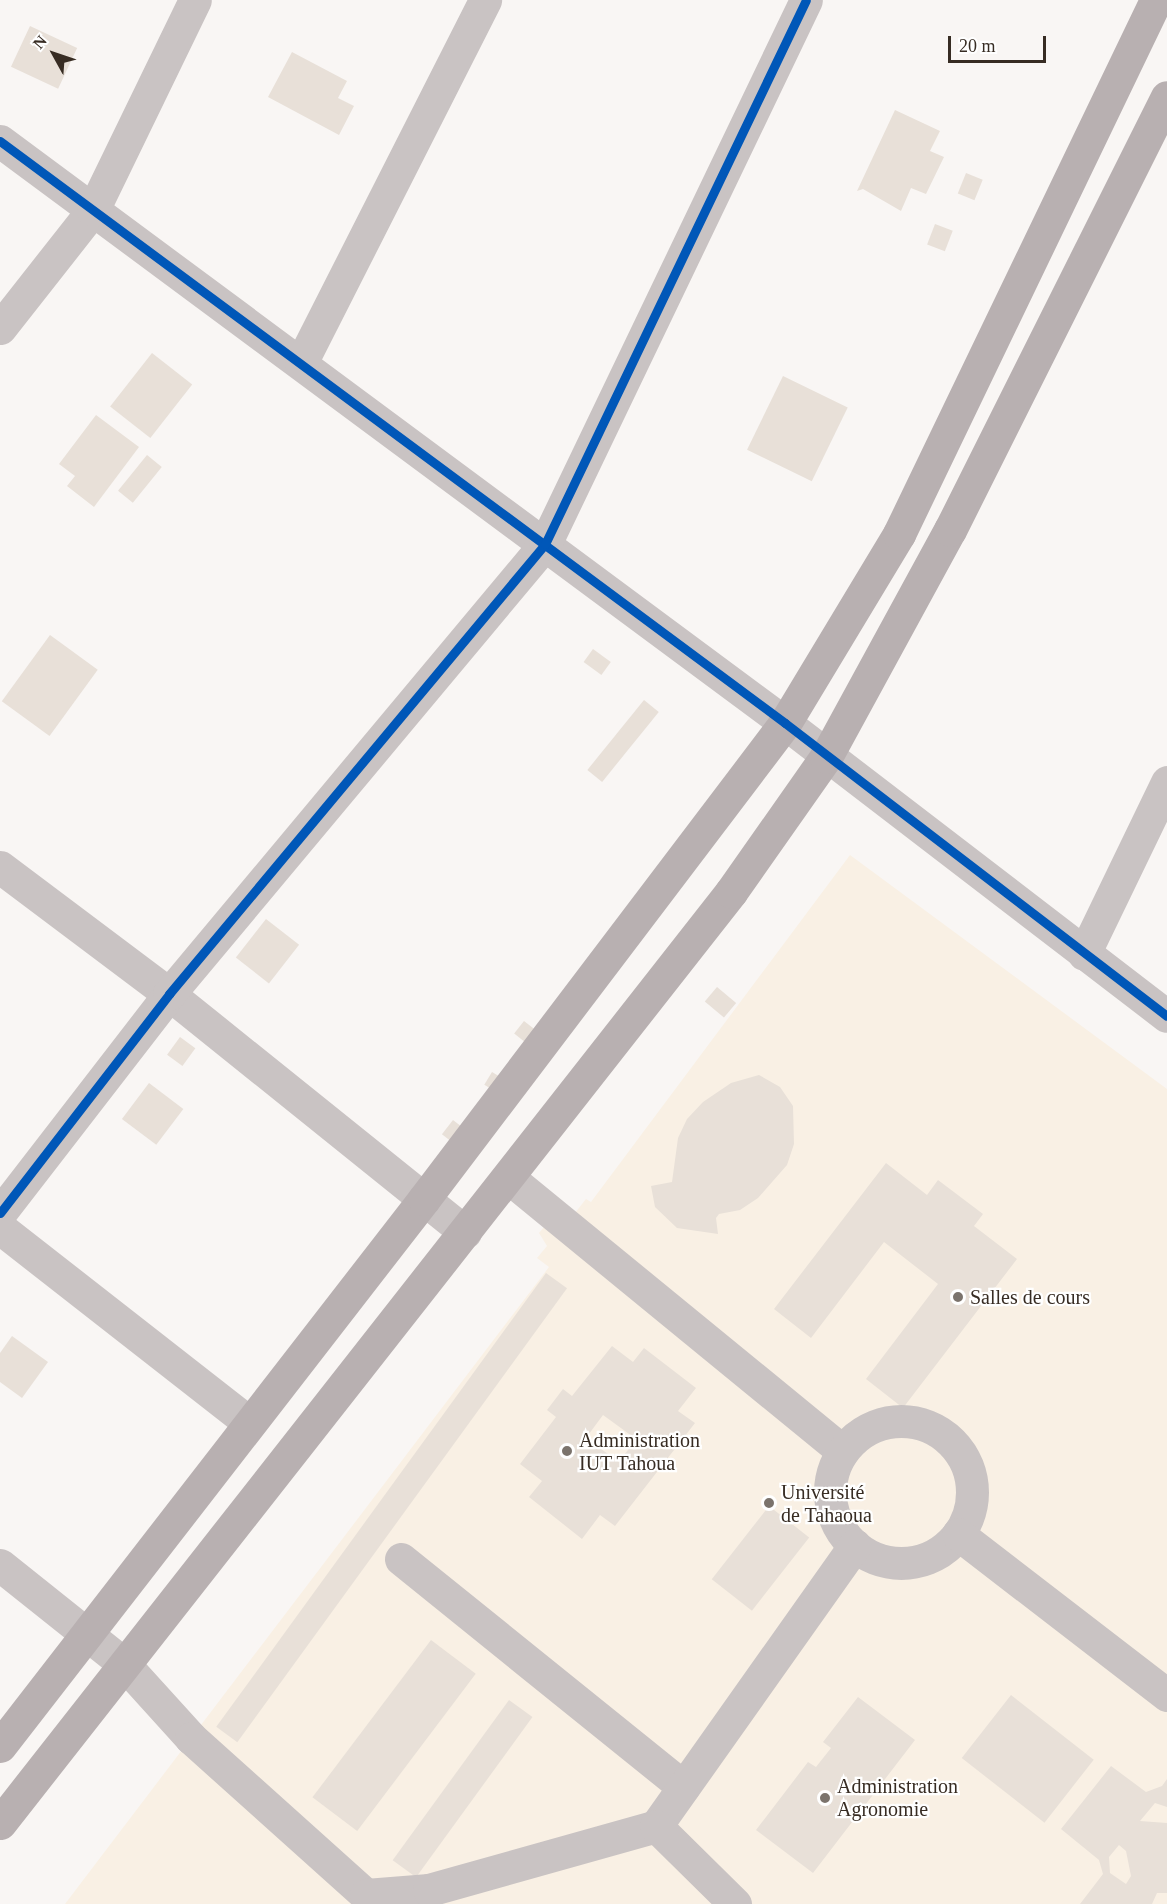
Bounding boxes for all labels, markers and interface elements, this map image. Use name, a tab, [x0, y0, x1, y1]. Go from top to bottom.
north arrow	[24, 24, 84, 84]
scale bar	[951, 24, 1048, 62]
text: N	[30, 32, 50, 52]
text: 20 m	[959, 36, 996, 56]
place label: Salles de cours	[970, 1285, 1090, 1309]
marker: Salles de cours	[951, 1290, 965, 1304]
place label: Administration IUT Tahoua	[579, 1428, 700, 1475]
marker: Administration IUT Tahoua	[560, 1444, 574, 1458]
place label: Université de Tahaoua	[781, 1480, 872, 1527]
marker: Université de Tahaoua	[762, 1496, 776, 1510]
place label: Administration Agronomie	[837, 1774, 958, 1821]
marker: Administration Agronomie	[818, 1791, 832, 1805]

